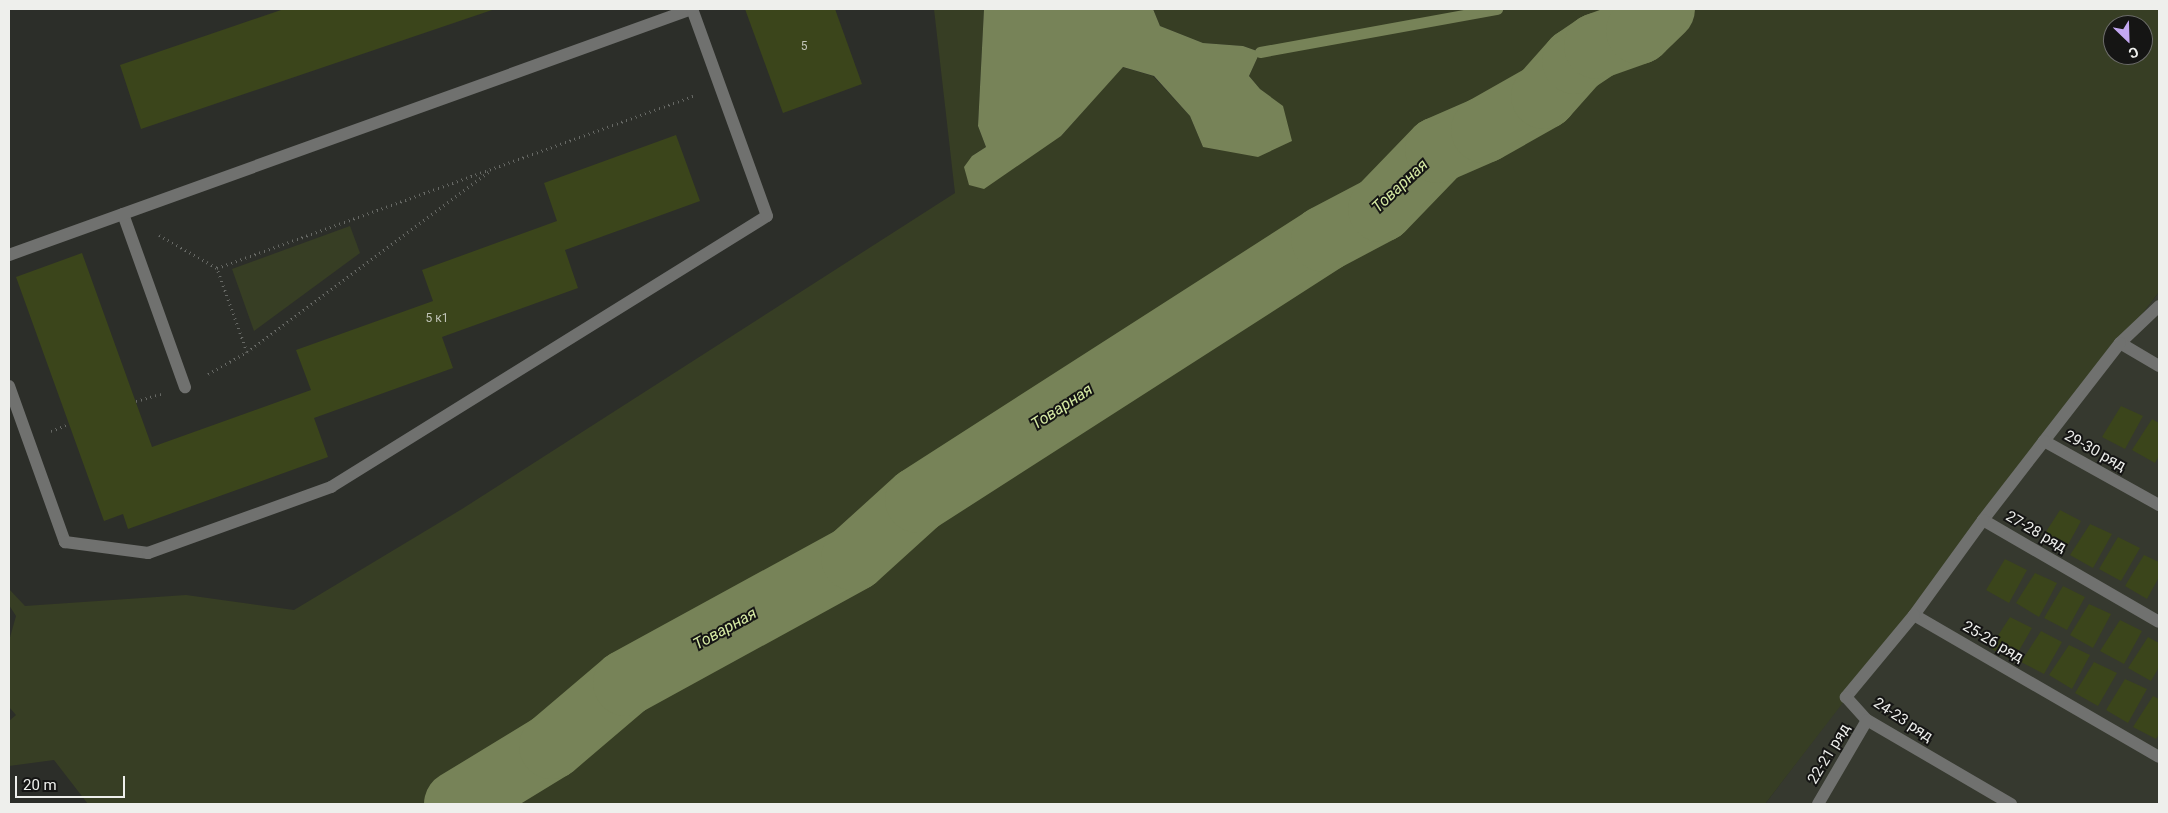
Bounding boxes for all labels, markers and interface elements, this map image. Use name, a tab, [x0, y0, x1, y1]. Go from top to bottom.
north arrow	[2103, 15, 2153, 65]
house number: 5	[801, 40, 807, 54]
text: С	[2126, 44, 2141, 62]
water label: Товарная	[1368, 155, 1432, 217]
house number: 5 к1	[426, 312, 448, 326]
water label: Товарная	[1028, 380, 1096, 434]
street label: 29-30 ряд	[2061, 427, 2129, 475]
street label: 27-28 ряд	[2002, 507, 2070, 557]
water label: Товарная	[690, 604, 760, 654]
street label: 25-26 ряд	[1959, 617, 2027, 667]
street label: 24-23 ряд	[1870, 694, 1936, 746]
street label: 22-21 ряд	[1804, 721, 1854, 787]
scale bar	[18, 766, 128, 798]
text: 20 m	[23, 776, 57, 794]

